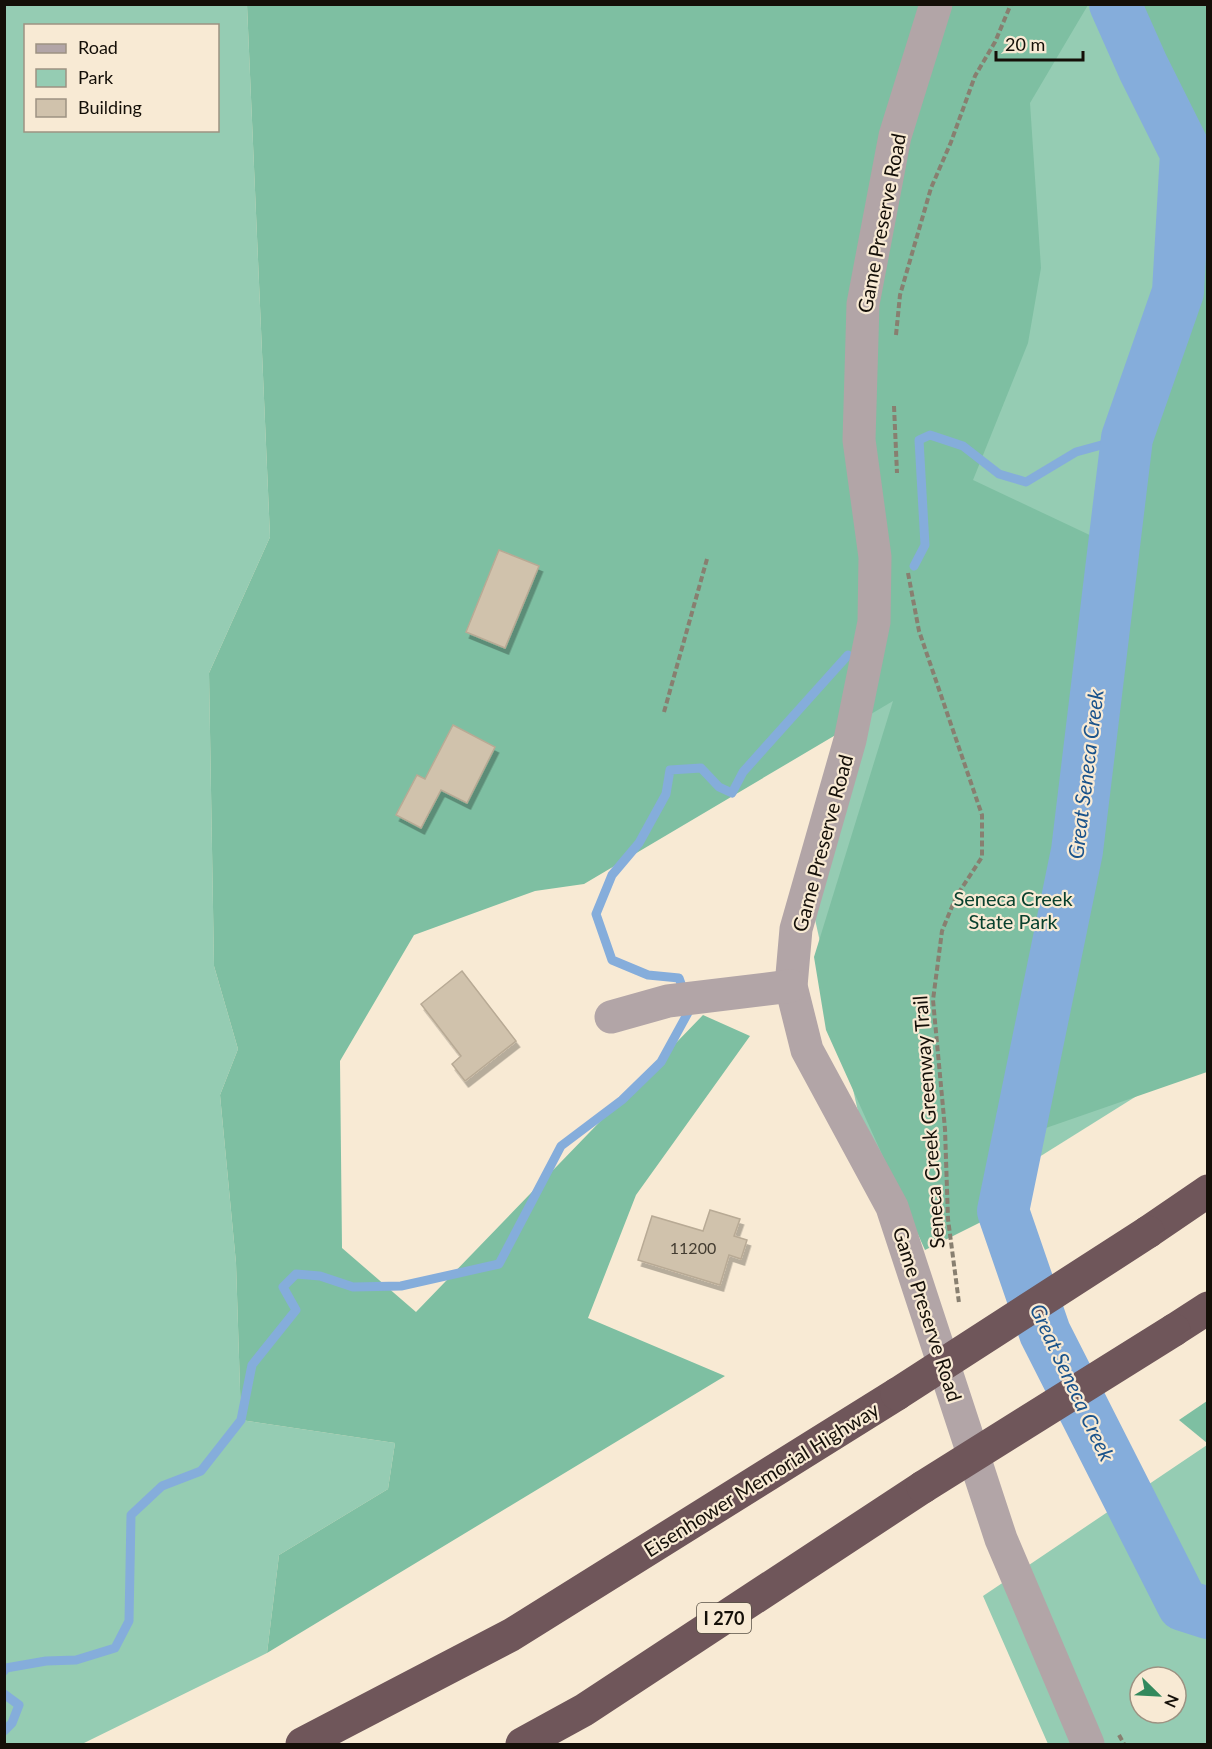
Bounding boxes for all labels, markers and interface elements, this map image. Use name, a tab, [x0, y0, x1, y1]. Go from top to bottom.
legend	[24, 24, 219, 132]
scale bar	[996, 24, 1083, 62]
text: 20 m	[1005, 33, 1045, 55]
text: Road	[78, 36, 118, 58]
text: Park	[78, 66, 114, 88]
text: Building	[78, 96, 142, 118]
street label: Game Preserve Road	[852, 131, 910, 315]
water label: Great Seneca Creek	[1062, 687, 1108, 860]
street label: Game Preserve Road	[787, 752, 857, 934]
park label: Seneca Creek State Park	[953, 886, 1073, 933]
street label: Seneca Creek Greenway Trail	[907, 995, 949, 1249]
street label: Game Preserve Road	[888, 1224, 968, 1404]
house number: 11200	[670, 1238, 716, 1257]
water label: Great Seneca Creek	[1026, 1299, 1121, 1466]
street label: Eisenhower Memorial Highway	[639, 1396, 884, 1561]
road number: I 270	[697, 1603, 751, 1633]
north arrow	[1128, 1665, 1188, 1725]
text: N	[1161, 1692, 1183, 1711]

